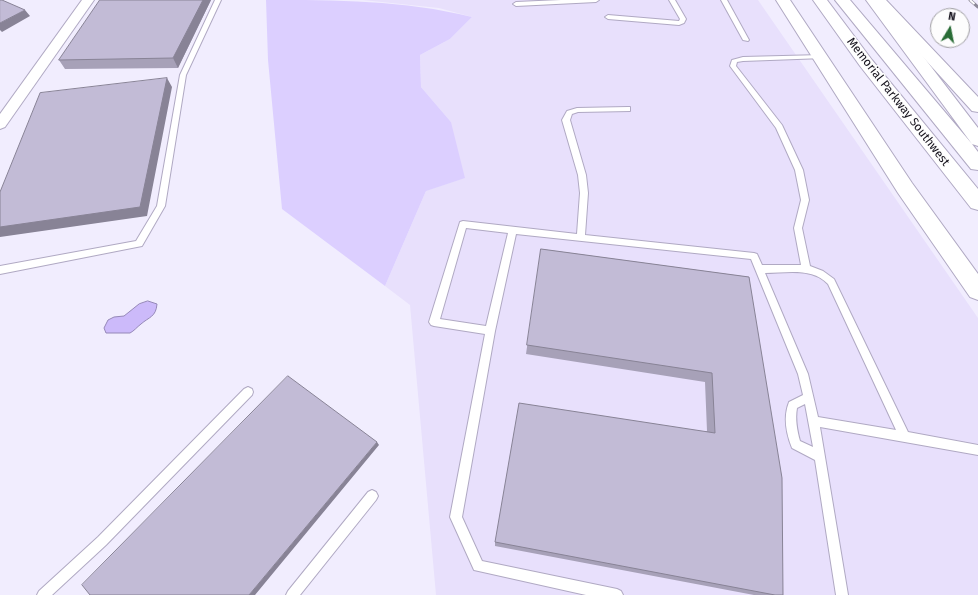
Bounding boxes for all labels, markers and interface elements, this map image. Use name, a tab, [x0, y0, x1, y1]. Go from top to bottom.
north arrow	[930, 8, 970, 48]
text: N	[947, 10, 957, 24]
street label: Memorial Parkway Southwest	[843, 35, 953, 169]

